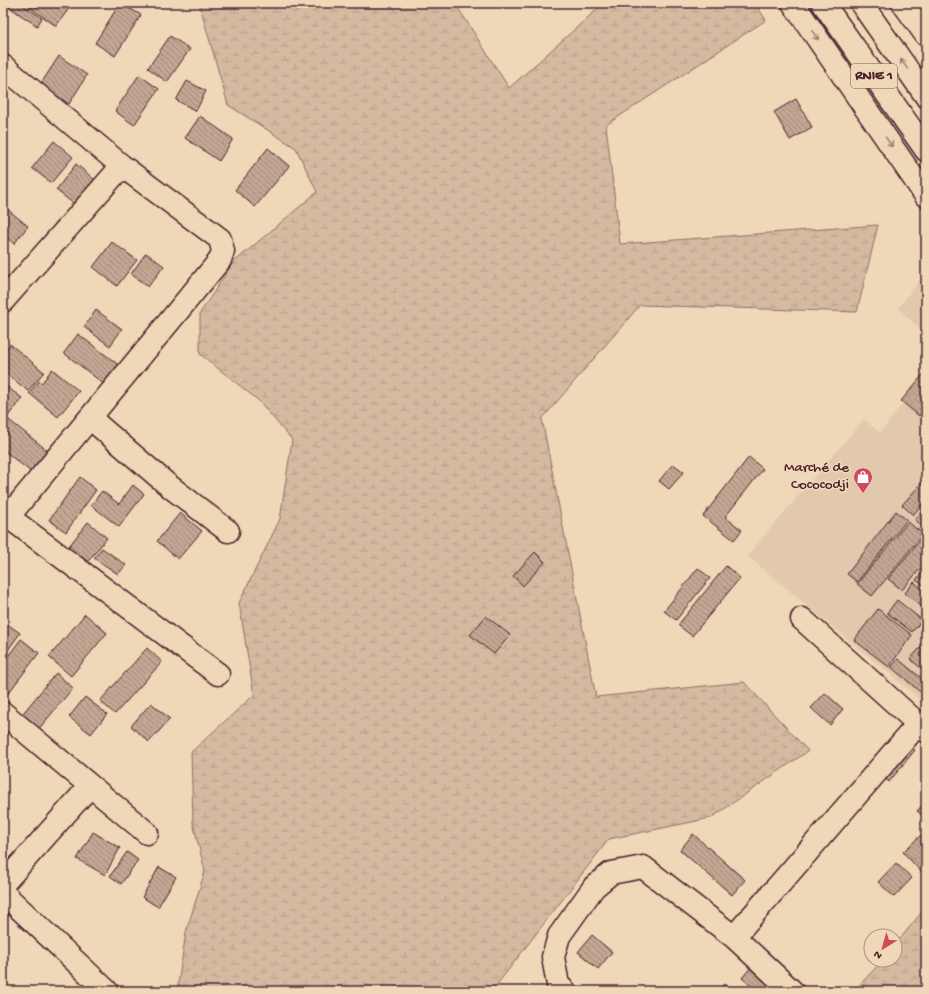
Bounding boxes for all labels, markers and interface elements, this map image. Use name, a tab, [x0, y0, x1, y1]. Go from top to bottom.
one-way arrow	[811, 29, 819, 40]
one-way arrow	[899, 59, 908, 70]
road number: RNIE 1	[851, 64, 897, 88]
one-way arrow	[885, 136, 893, 147]
place label: Marché de Cococodji	[784, 459, 849, 494]
shop icon: Marché de Cococodji	[852, 466, 874, 494]
north arrow	[863, 928, 903, 968]
text: N	[872, 947, 885, 961]

